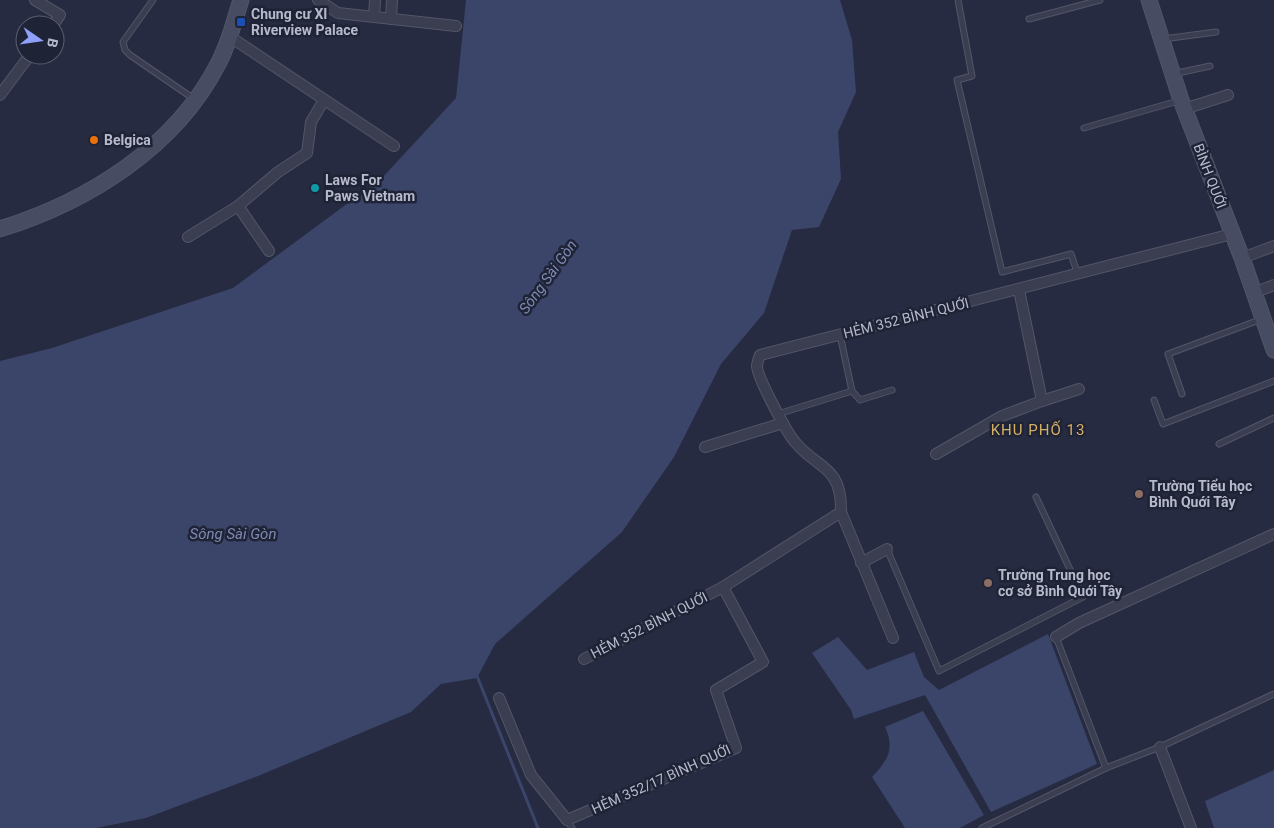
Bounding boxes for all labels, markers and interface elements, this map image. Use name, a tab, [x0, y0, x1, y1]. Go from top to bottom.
place label: Chung cư XI Riverview Palace	[251, 6, 359, 38]
north arrow	[15, 15, 65, 65]
marker: Chung cư XI Riverview Palace	[235, 16, 247, 28]
text: B	[44, 37, 61, 49]
place label: Belgica	[104, 132, 151, 148]
marker: Belgica	[88, 134, 100, 146]
street label: BÌNH QUỚI	[1190, 141, 1231, 211]
place label: Laws For Paws Vietnam	[325, 172, 415, 204]
marker: Laws For Paws Vietnam	[309, 182, 321, 194]
water label: Sông Sài Gòn	[515, 237, 581, 317]
street label: HẺM 352 BÌNH QUỚI	[841, 293, 970, 341]
district label: KHU PHỐ 13	[991, 420, 1085, 439]
place label: Trường Tiểu học Bình Quới Tây	[1149, 478, 1252, 510]
marker: Trường Tiểu học Bình Quới Tây	[1133, 488, 1145, 500]
water label: Sông Sài Gòn	[190, 525, 276, 543]
place label: Trường Trung học cơ sở Bình Quới Tây	[998, 567, 1123, 599]
marker: Trường Trung học cơ sở Bình Quới Tây	[982, 577, 994, 589]
street label: HẺM 352 BÌNH QUỚI	[587, 587, 710, 661]
street label: HẺM 352/17 BÌNH QUỚI	[588, 739, 733, 817]

